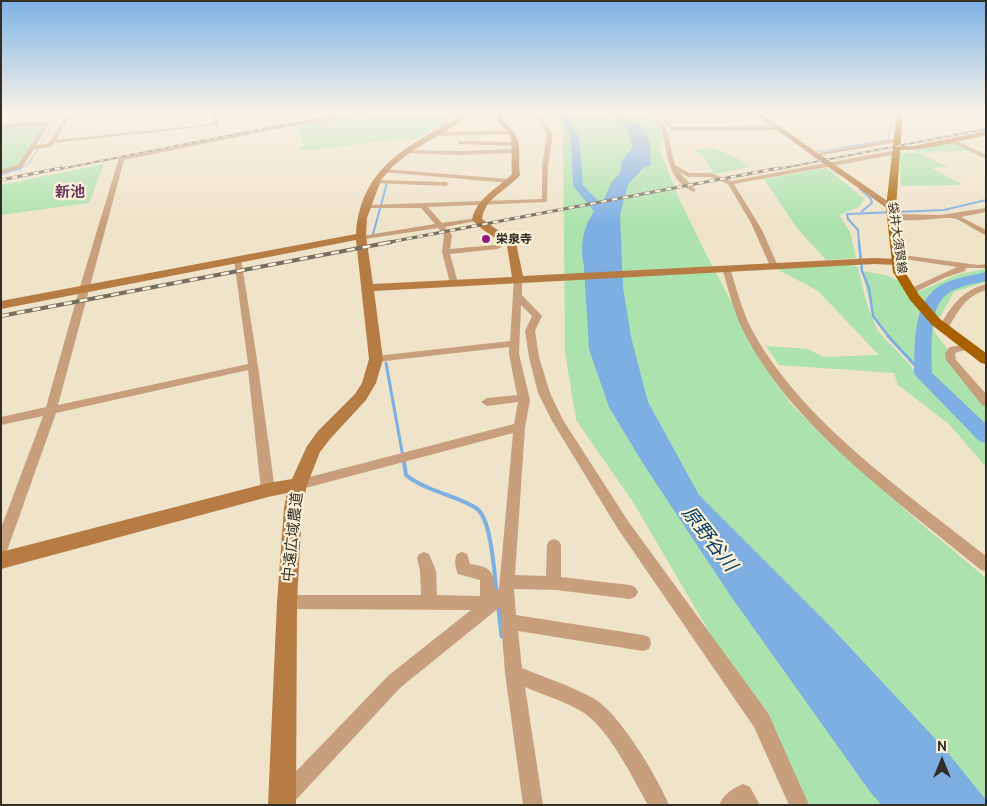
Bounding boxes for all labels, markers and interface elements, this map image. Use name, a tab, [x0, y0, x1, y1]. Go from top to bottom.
district label: 新池	[55, 184, 85, 202]
street label: 袋井大須賀線	[885, 201, 909, 275]
place label: 栄泉寺	[496, 232, 532, 246]
marker: 栄泉寺	[480, 233, 492, 245]
street label: 中遠広域農道	[279, 491, 307, 583]
water label: 原野谷川	[677, 502, 741, 576]
north arrow	[917, 736, 967, 786]
text: N	[937, 737, 947, 755]

